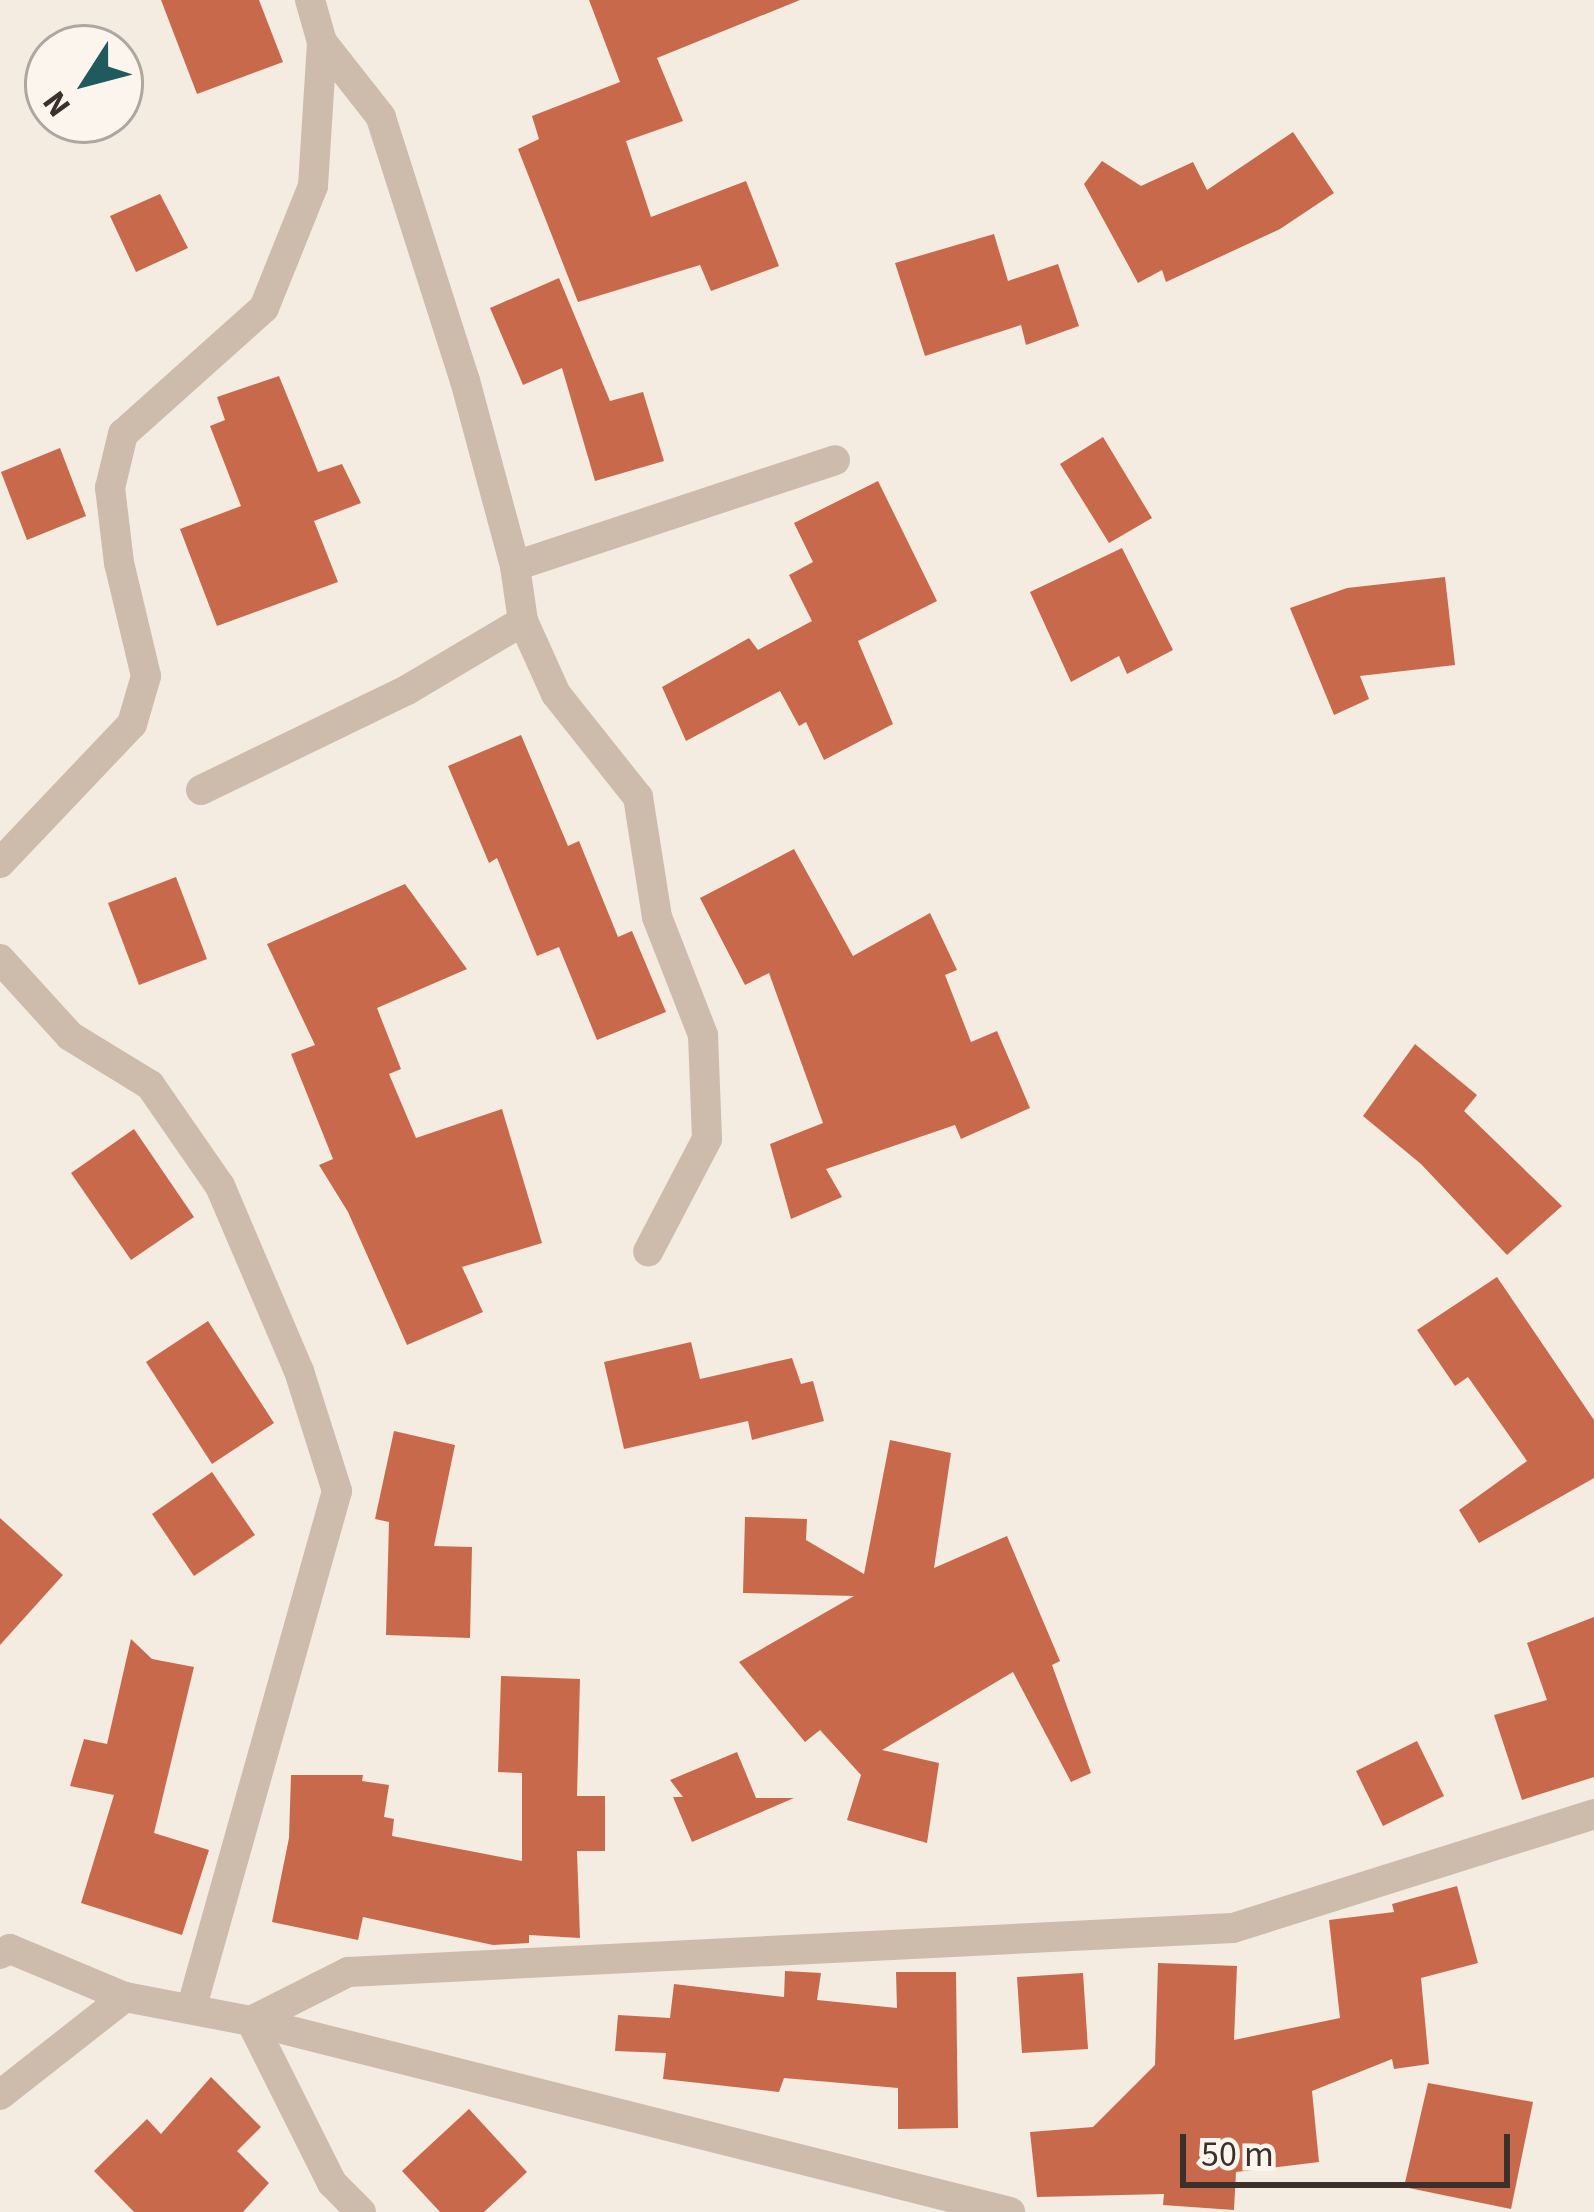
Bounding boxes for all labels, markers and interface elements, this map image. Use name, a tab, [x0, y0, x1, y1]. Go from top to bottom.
north arrow	[24, 24, 144, 144]
text: N	[31, 81, 82, 126]
scale bar	[1186, 2110, 1516, 2184]
text: 50 m	[1201, 2129, 1274, 2180]

